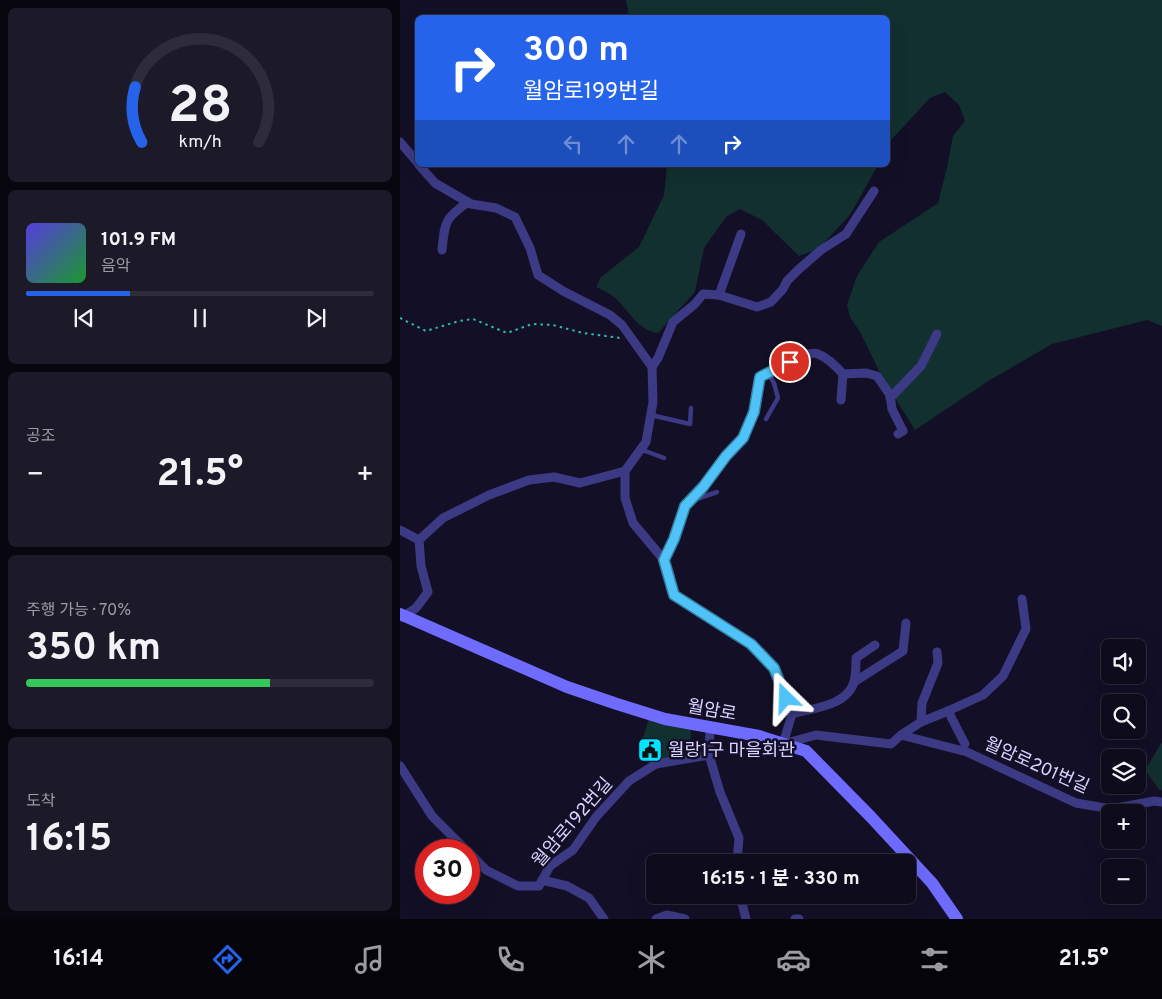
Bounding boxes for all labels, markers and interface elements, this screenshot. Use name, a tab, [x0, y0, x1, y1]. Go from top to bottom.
text: 300 m	[523, 29, 629, 73]
icon: right	[440, 35, 505, 100]
text: 28	[168, 75, 232, 141]
text: 월암로199번길	[523, 79, 659, 106]
icon: left	[559, 130, 587, 158]
icon: ahead	[612, 130, 640, 158]
icon: ahead	[665, 130, 693, 158]
icon: right	[718, 130, 746, 158]
text: km/h	[178, 131, 222, 154]
text: 101.9 FM	[101, 228, 176, 252]
text: 음악	[101, 257, 130, 277]
icon: previous	[70, 304, 98, 332]
icon: pause	[186, 304, 214, 332]
icon: next	[302, 304, 330, 332]
pin	[769, 341, 811, 383]
icon: arrive	[776, 348, 804, 376]
text: 공조	[26, 427, 55, 447]
text: 21.5°	[157, 451, 243, 500]
text: −	[26, 458, 44, 494]
text: +	[356, 458, 374, 494]
text: 주행 가능 · 70%	[26, 601, 131, 621]
text: 350 km	[26, 625, 161, 674]
map controls	[1101, 639, 1146, 904]
button: sound	[1101, 639, 1146, 684]
position arrow	[759, 671, 811, 723]
button: search	[1101, 694, 1146, 739]
street label: 월암로	[685, 696, 738, 727]
street label: 월암로201번길	[981, 733, 1092, 800]
public building icon: 월랑1구 마을회관	[637, 737, 663, 763]
place label: 월랑1구 마을회관	[668, 740, 795, 763]
button: layers	[1101, 749, 1146, 794]
street label: 월암로192번길	[528, 773, 618, 873]
text: 도착	[26, 792, 55, 812]
button: +	[1101, 804, 1146, 849]
text: 16:15	[26, 816, 112, 865]
speed limit sign: 30	[415, 839, 480, 904]
button: −	[1101, 859, 1146, 904]
text: 16:15 · 1 분 · 330 m	[702, 867, 860, 891]
icon: directions	[210, 942, 245, 977]
icon: music	[352, 942, 387, 977]
icon: phone	[493, 942, 528, 977]
icon: climate	[634, 942, 669, 977]
icon: car	[776, 942, 811, 977]
icon: filters	[917, 942, 952, 977]
text: 16:14	[53, 946, 104, 973]
text: 21.5°	[1058, 946, 1109, 973]

